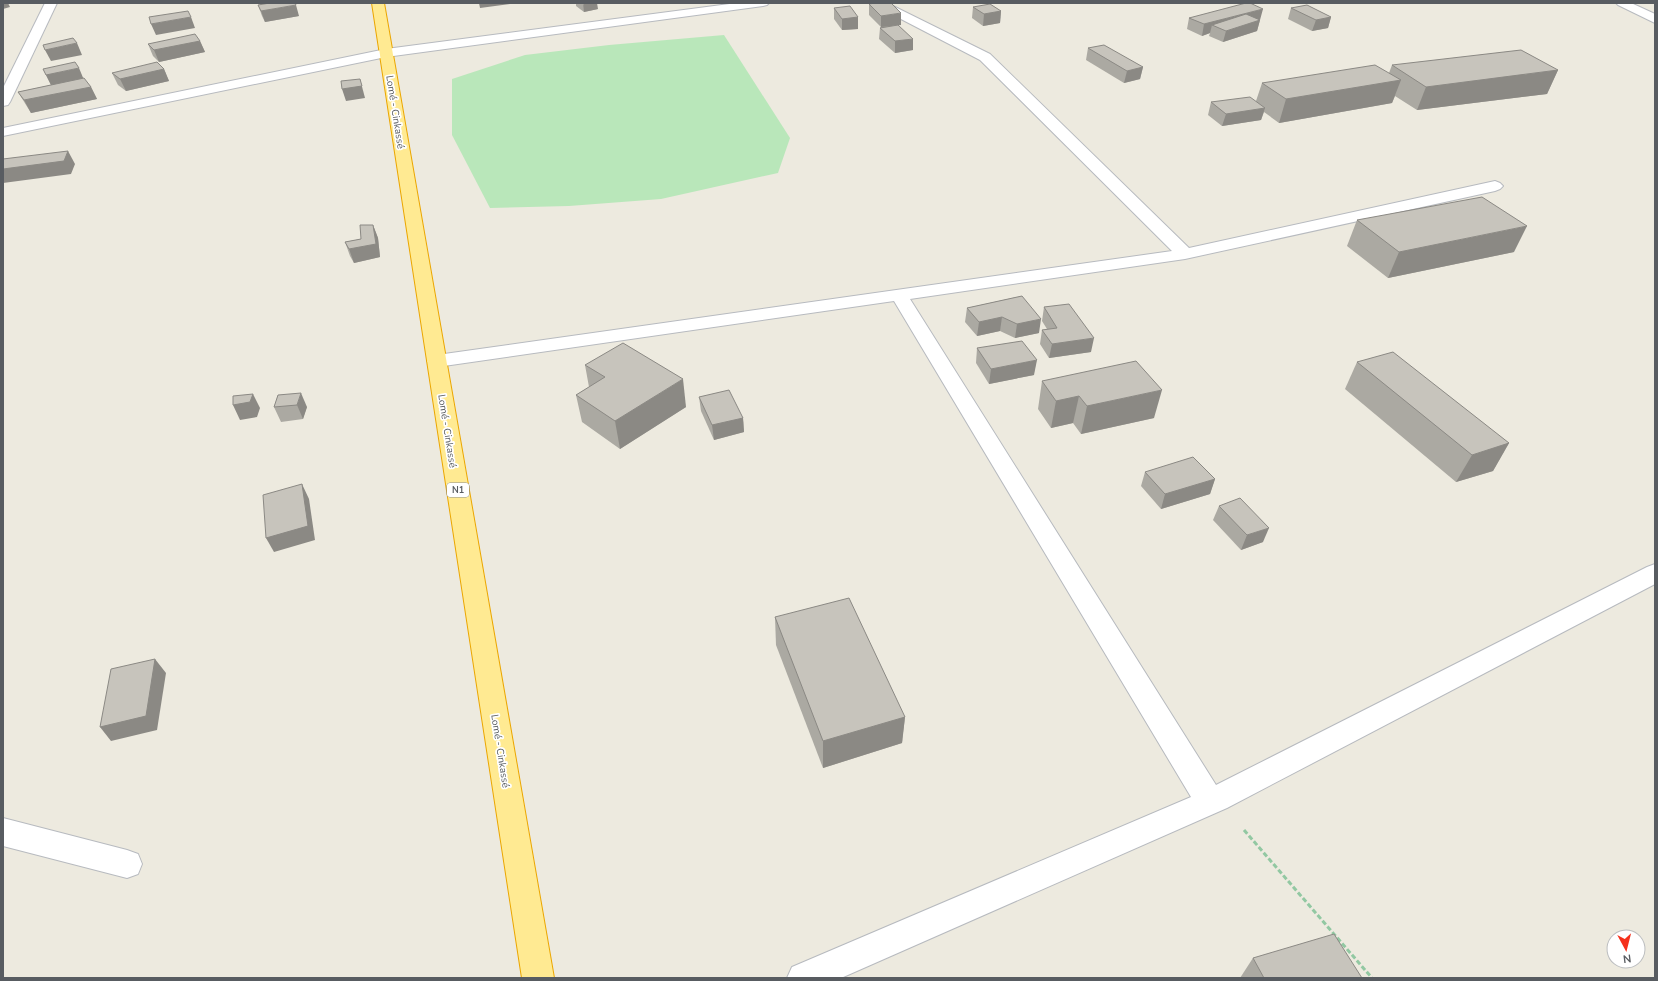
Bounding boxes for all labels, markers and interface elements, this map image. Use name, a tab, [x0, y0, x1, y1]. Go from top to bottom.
street label: Lomé - Cinkassé	[382, 74, 408, 150]
street label: Lomé - Cinkassé	[434, 393, 460, 469]
road number: N1	[447, 483, 469, 497]
street label: Lomé - Cinkassé	[487, 713, 513, 789]
north arrow	[1606, 929, 1646, 969]
text: N	[1622, 950, 1632, 966]

